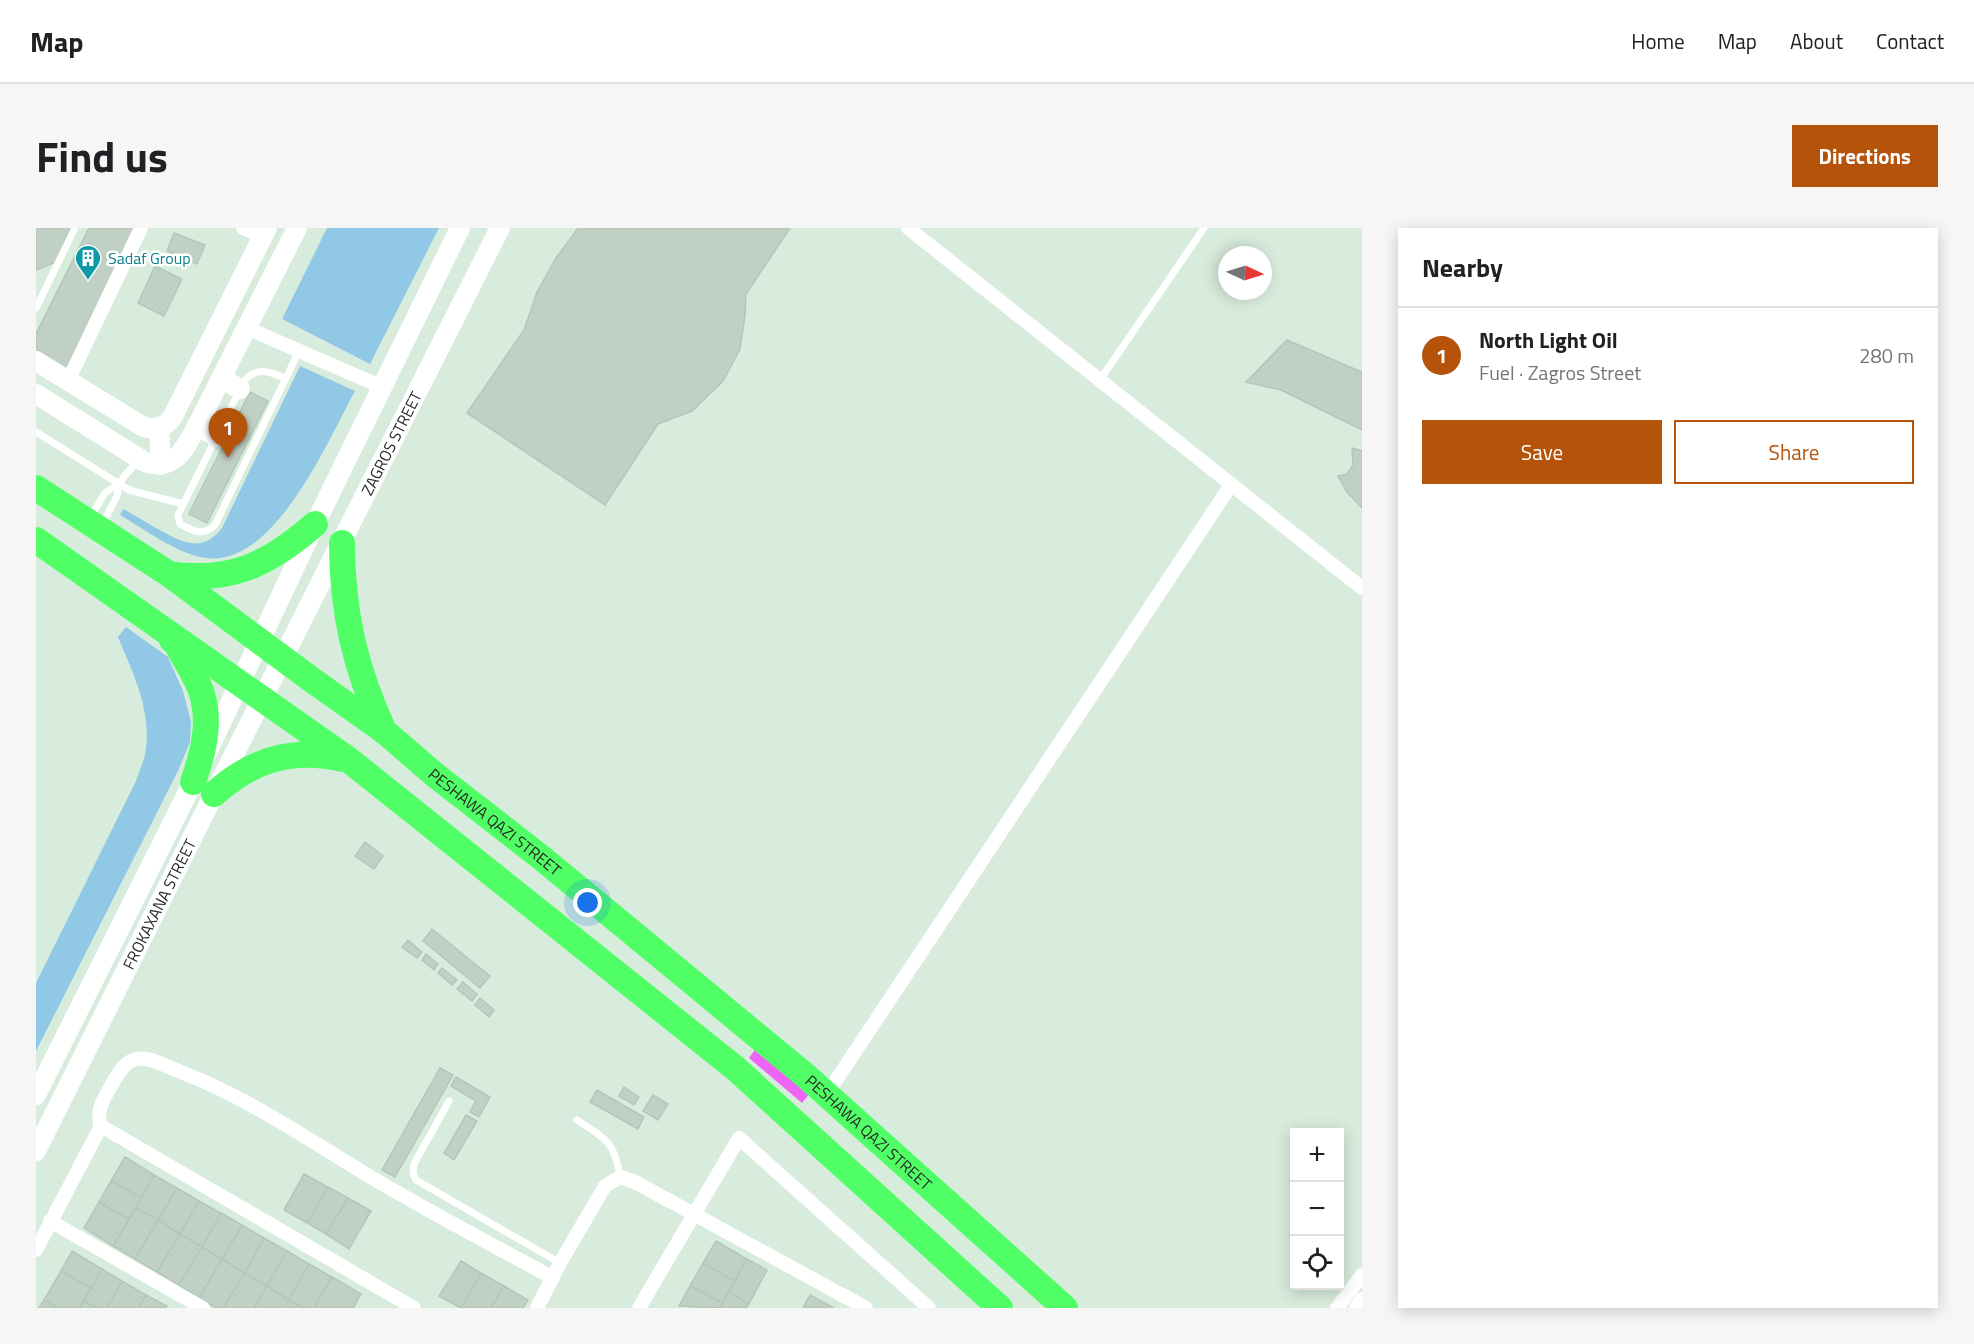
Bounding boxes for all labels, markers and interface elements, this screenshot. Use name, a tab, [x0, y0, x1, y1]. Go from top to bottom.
text: Map	[30, 20, 84, 63]
text: Home	[1631, 25, 1685, 57]
text: Map	[1718, 25, 1757, 57]
text: About	[1790, 25, 1843, 57]
text: Contact	[1876, 25, 1944, 57]
text: Find us	[36, 124, 168, 188]
button: Directions	[1792, 125, 1938, 187]
building icon: Sadaf Group	[73, 243, 103, 281]
place label: Sadaf Group	[108, 246, 191, 270]
north arrow	[1218, 246, 1272, 300]
text: Nearby	[1422, 248, 1503, 287]
text: North Light Oil	[1479, 323, 1618, 357]
text: 1	[1436, 340, 1447, 371]
text: 280 m	[1859, 340, 1914, 371]
text: Fuel · Zagros Street	[1479, 357, 1641, 388]
street label: ZAGROS STREET	[355, 387, 428, 499]
pin: 1	[208, 408, 248, 458]
button: Save	[1422, 420, 1662, 484]
button: Share	[1674, 420, 1914, 484]
street label: PESHAWA QAZI STREET	[423, 762, 567, 882]
street label: FROKAXANA STREET	[117, 834, 202, 973]
your location	[573, 888, 602, 917]
street label: PESHAWA QAZI STREET	[800, 1069, 938, 1196]
map controls	[1290, 1128, 1344, 1290]
button: +	[1290, 1128, 1344, 1182]
button: −	[1290, 1182, 1344, 1236]
button: locate	[1290, 1236, 1344, 1290]

